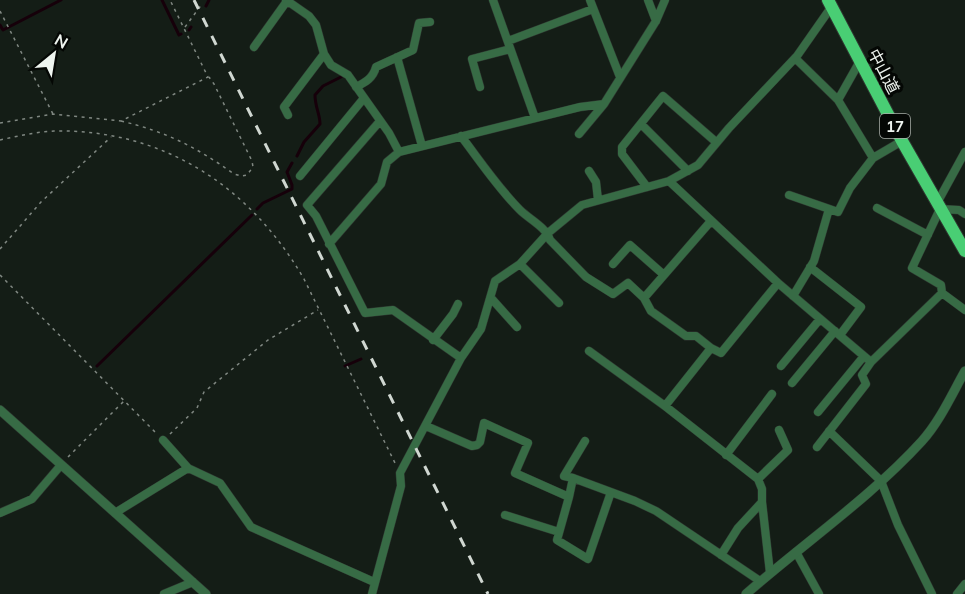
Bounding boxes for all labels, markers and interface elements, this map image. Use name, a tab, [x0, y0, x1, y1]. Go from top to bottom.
north arrow	[24, 24, 84, 84]
text: N	[51, 29, 72, 53]
street label: 中山道	[864, 45, 904, 97]
road number: 17	[880, 114, 910, 138]

